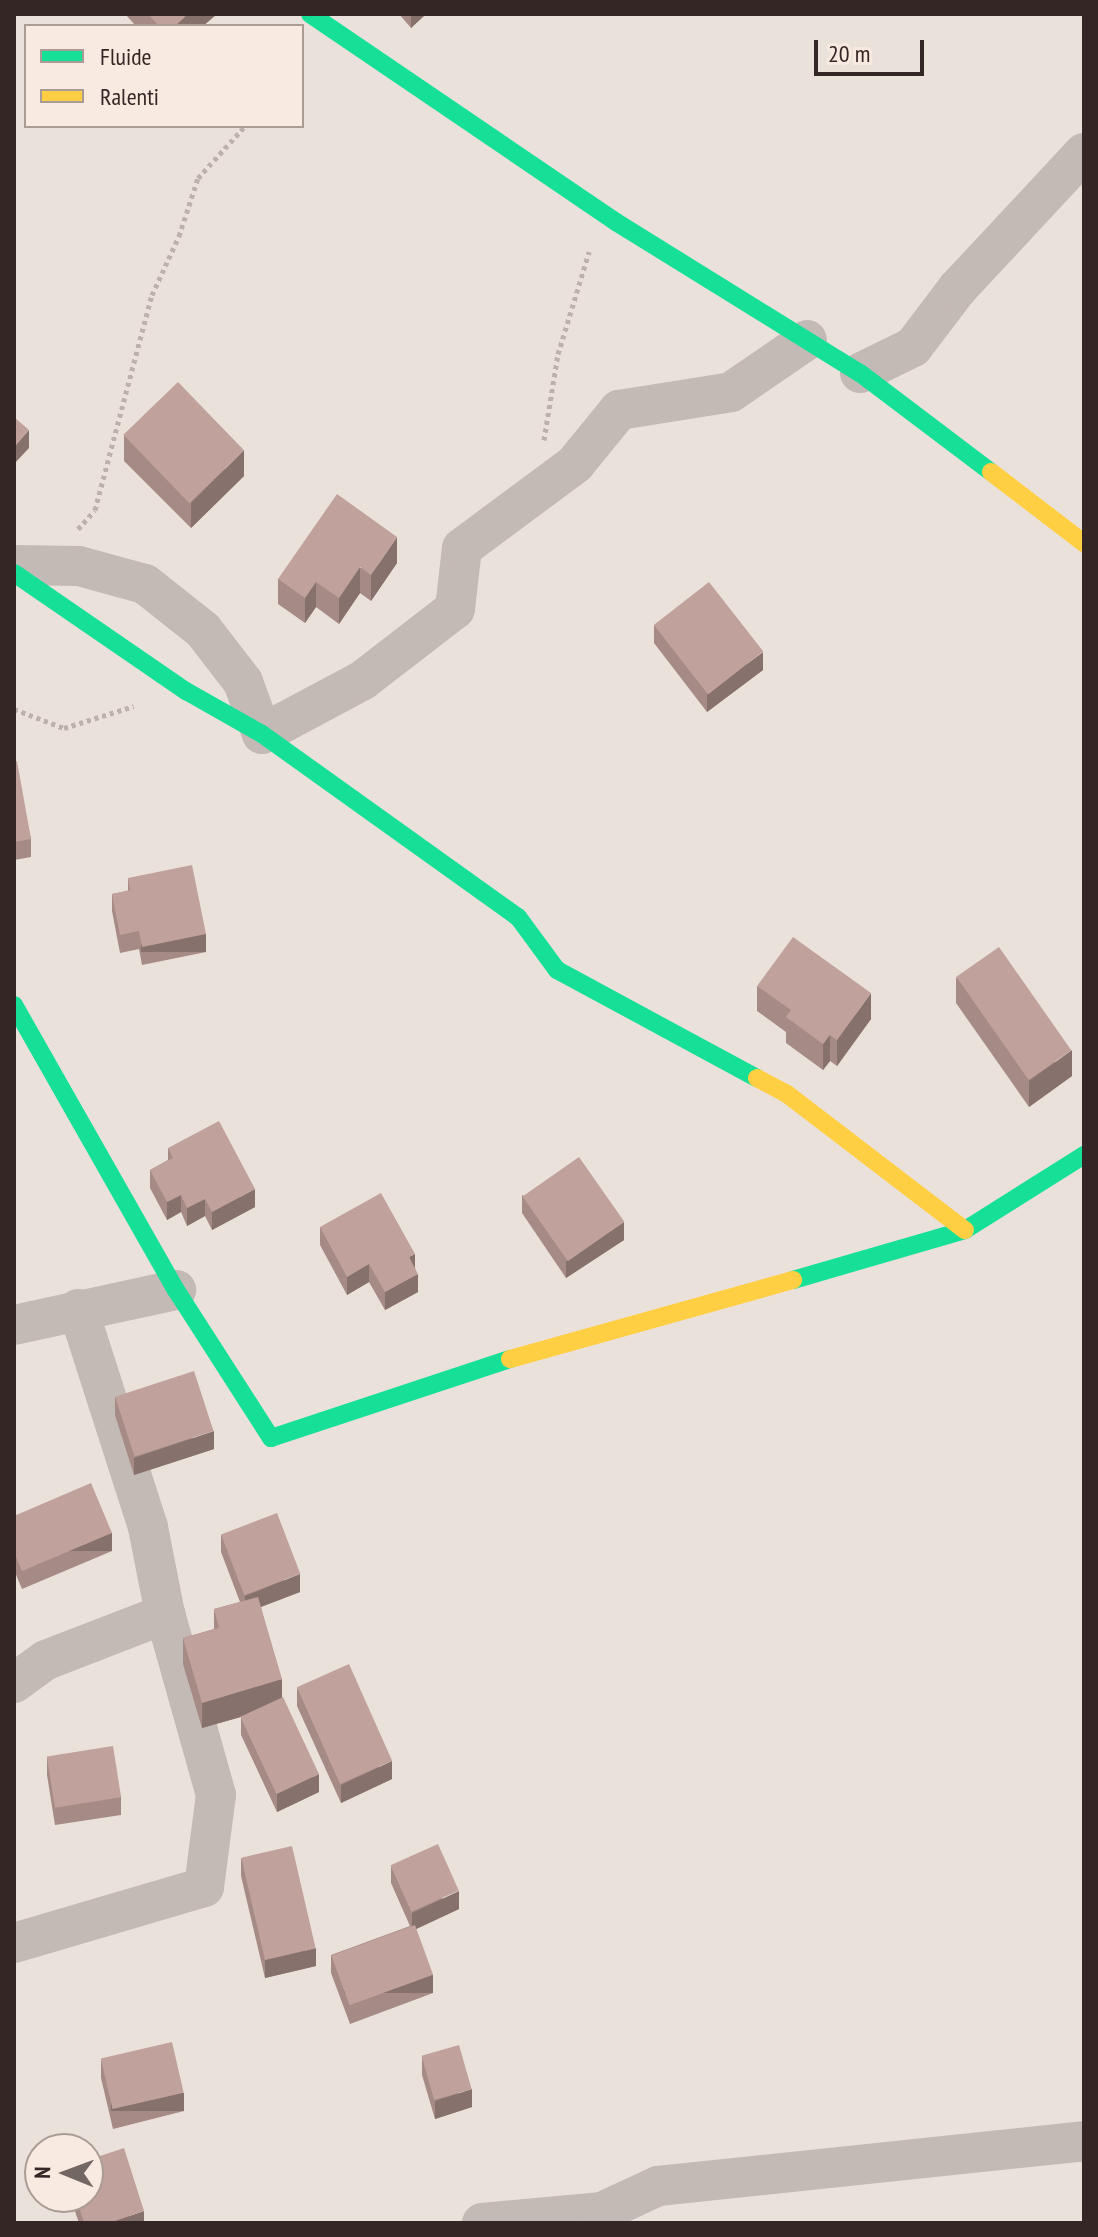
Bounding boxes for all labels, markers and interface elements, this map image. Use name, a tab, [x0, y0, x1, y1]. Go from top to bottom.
legend	[24, 24, 304, 128]
scale bar	[818, 24, 928, 74]
text: 20 m	[828, 38, 870, 69]
text: Fluide	[100, 41, 151, 72]
text: Ralenti	[100, 81, 159, 112]
north arrow	[24, 2133, 104, 2213]
text: N	[28, 2166, 56, 2179]

